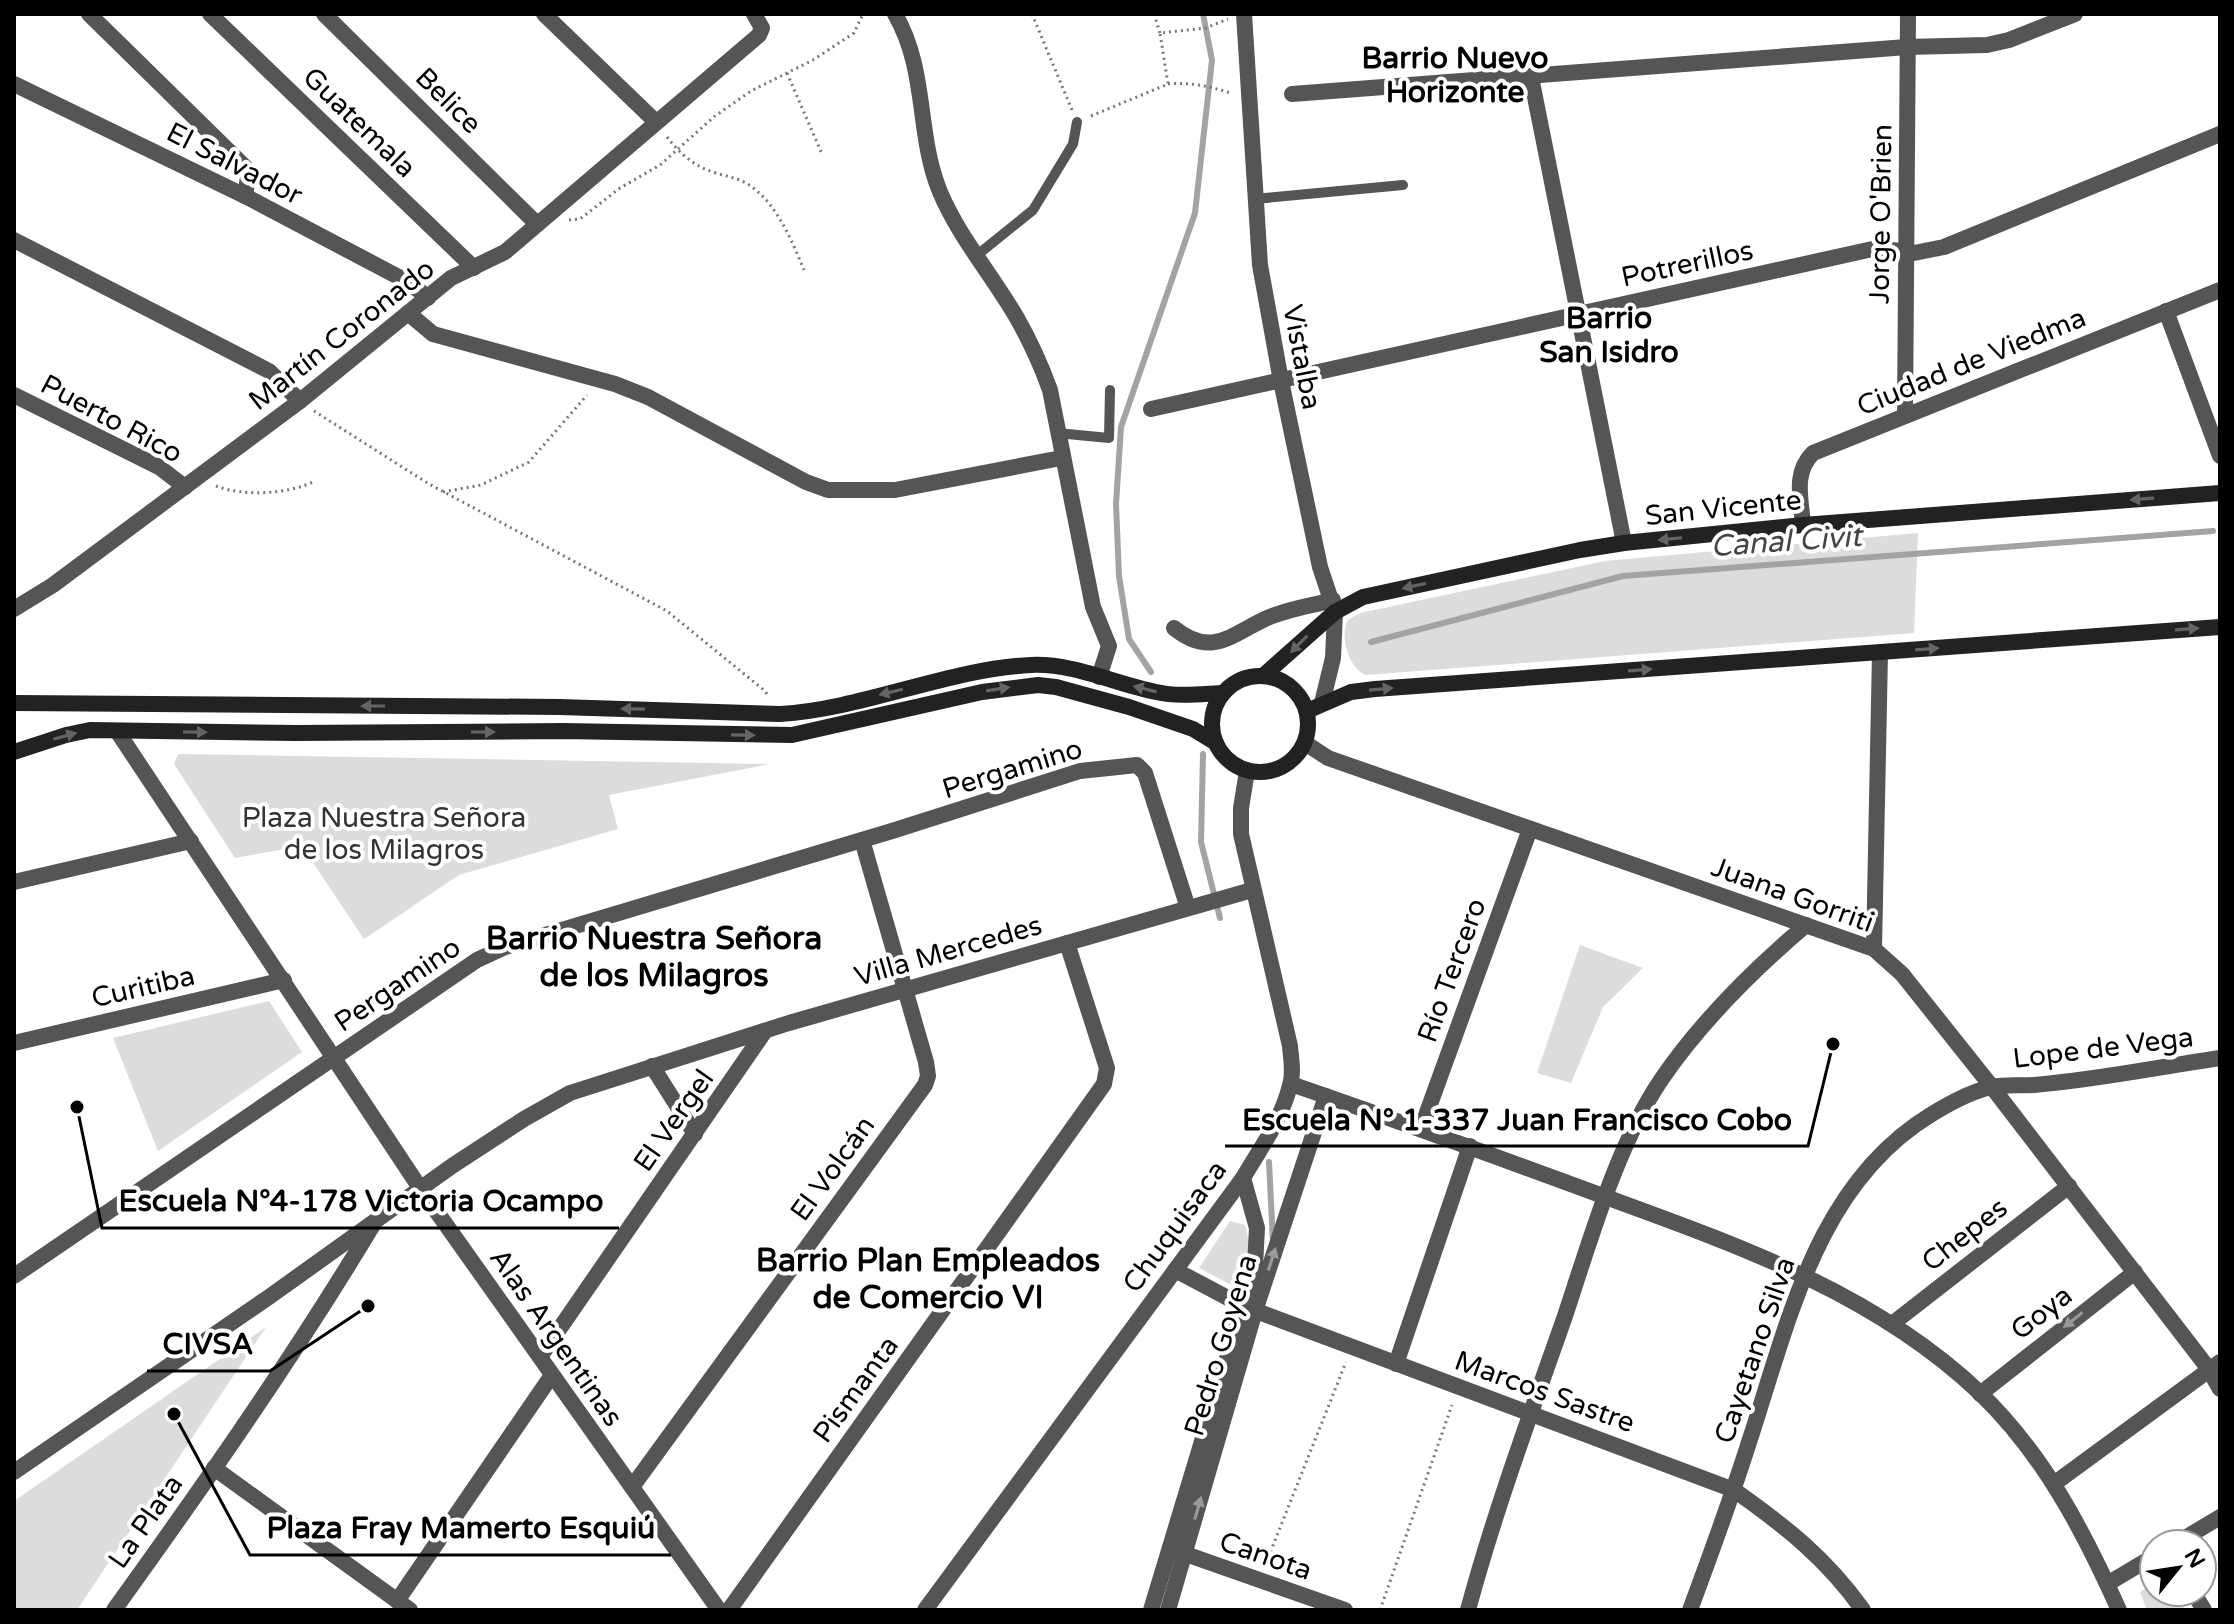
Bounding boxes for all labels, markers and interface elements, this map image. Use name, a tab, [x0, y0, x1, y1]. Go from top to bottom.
district label: Barrio Nuevo Horizonte	[1362, 40, 1548, 111]
street label: Guatemala	[296, 60, 423, 185]
street label: Belice	[408, 61, 488, 141]
street label: El Salvador	[161, 115, 308, 213]
street label: Jorge O'Brien	[1862, 124, 1900, 304]
street label: Potrerillos	[1618, 233, 1756, 295]
street label: Martín Coronado	[242, 252, 441, 418]
district label: Barrio San Isidro	[1539, 300, 1679, 371]
street label: Ciudad de Viedma	[1852, 301, 2091, 423]
street label: Vistalba	[1275, 302, 1329, 413]
street label: Puerto Rico	[35, 367, 188, 470]
street label: San Vicente	[1643, 483, 1803, 533]
one-way arrow	[2129, 493, 2154, 506]
water label: Canal Civit	[1709, 518, 1866, 565]
one-way arrow	[1657, 532, 1682, 545]
one-way arrow	[1402, 580, 1427, 593]
one-way arrow	[2175, 623, 2200, 636]
one-way arrow	[1290, 634, 1309, 653]
one-way arrow	[1915, 642, 1940, 655]
one-way arrow	[1628, 663, 1653, 676]
one-way arrow	[986, 682, 1011, 695]
one-way arrow	[1369, 682, 1394, 695]
one-way arrow	[1133, 683, 1158, 695]
one-way arrow	[878, 686, 903, 699]
one-way arrow	[360, 700, 385, 712]
one-way arrow	[620, 703, 645, 715]
one-way arrow	[183, 725, 208, 738]
one-way arrow	[471, 725, 496, 738]
one-way arrow	[731, 728, 756, 741]
one-way arrow	[53, 729, 77, 742]
street label: Pergamino	[938, 732, 1086, 806]
park label: Plaza Nuestra Señora de los Milagros	[242, 801, 526, 867]
street label: Juana Gorriti	[1707, 850, 1878, 940]
street label: Río Tercero	[1410, 894, 1494, 1047]
street label: Villa Mercedes	[851, 908, 1046, 994]
district label: Barrio Nuestra Señora de los Milagros	[486, 920, 822, 995]
street label: Pergamino	[328, 930, 467, 1039]
street label: Curitiba	[88, 959, 198, 1015]
street label: Lope de Vega	[2011, 1020, 2195, 1076]
street label: El Vergel	[626, 1063, 721, 1178]
callout: Escuela N° 1-337 Juan Francisco Cobo	[1225, 1092, 1808, 1146]
text: Escuela N° 1-337 Juan Francisco Cobo	[1242, 1102, 1792, 1139]
street label: El Volcán	[783, 1109, 882, 1228]
street label: Chuquisaca	[1116, 1154, 1234, 1299]
callout: Escuela N°4-178 Victoria Ocampo	[102, 1174, 619, 1228]
text: Escuela N°4-178 Victoria Ocampo	[118, 1183, 604, 1220]
street label: Chepes	[1915, 1191, 2014, 1279]
street label: Alas Argentinas	[482, 1242, 630, 1433]
district label: Barrio Plan Empleados de Comercio VI	[756, 1242, 1100, 1317]
one-way arrow	[1267, 1247, 1279, 1271]
street label: Pedro Goyena	[1177, 1250, 1265, 1440]
street label: Cayetano Silva	[1707, 1253, 1803, 1448]
street label: Goya	[2004, 1278, 2079, 1347]
one-way arrow	[2063, 1311, 2083, 1328]
callout: CIVSA	[147, 1317, 270, 1371]
text: CIVSA	[163, 1326, 253, 1363]
street label: Pismanta	[806, 1330, 906, 1450]
street label: Marcos Sastre	[1450, 1344, 1639, 1440]
street label: La Plata	[101, 1468, 190, 1575]
one-way arrow	[1192, 1496, 1205, 1520]
callout: Plaza Fray Mamerto Esquiú	[250, 1501, 671, 1555]
text: Plaza Fray Mamerto Esquiú	[267, 1510, 655, 1547]
street label: Canota	[1215, 1524, 1316, 1588]
north arrow	[2138, 1528, 2218, 1608]
text: N	[2179, 1544, 2210, 1573]

